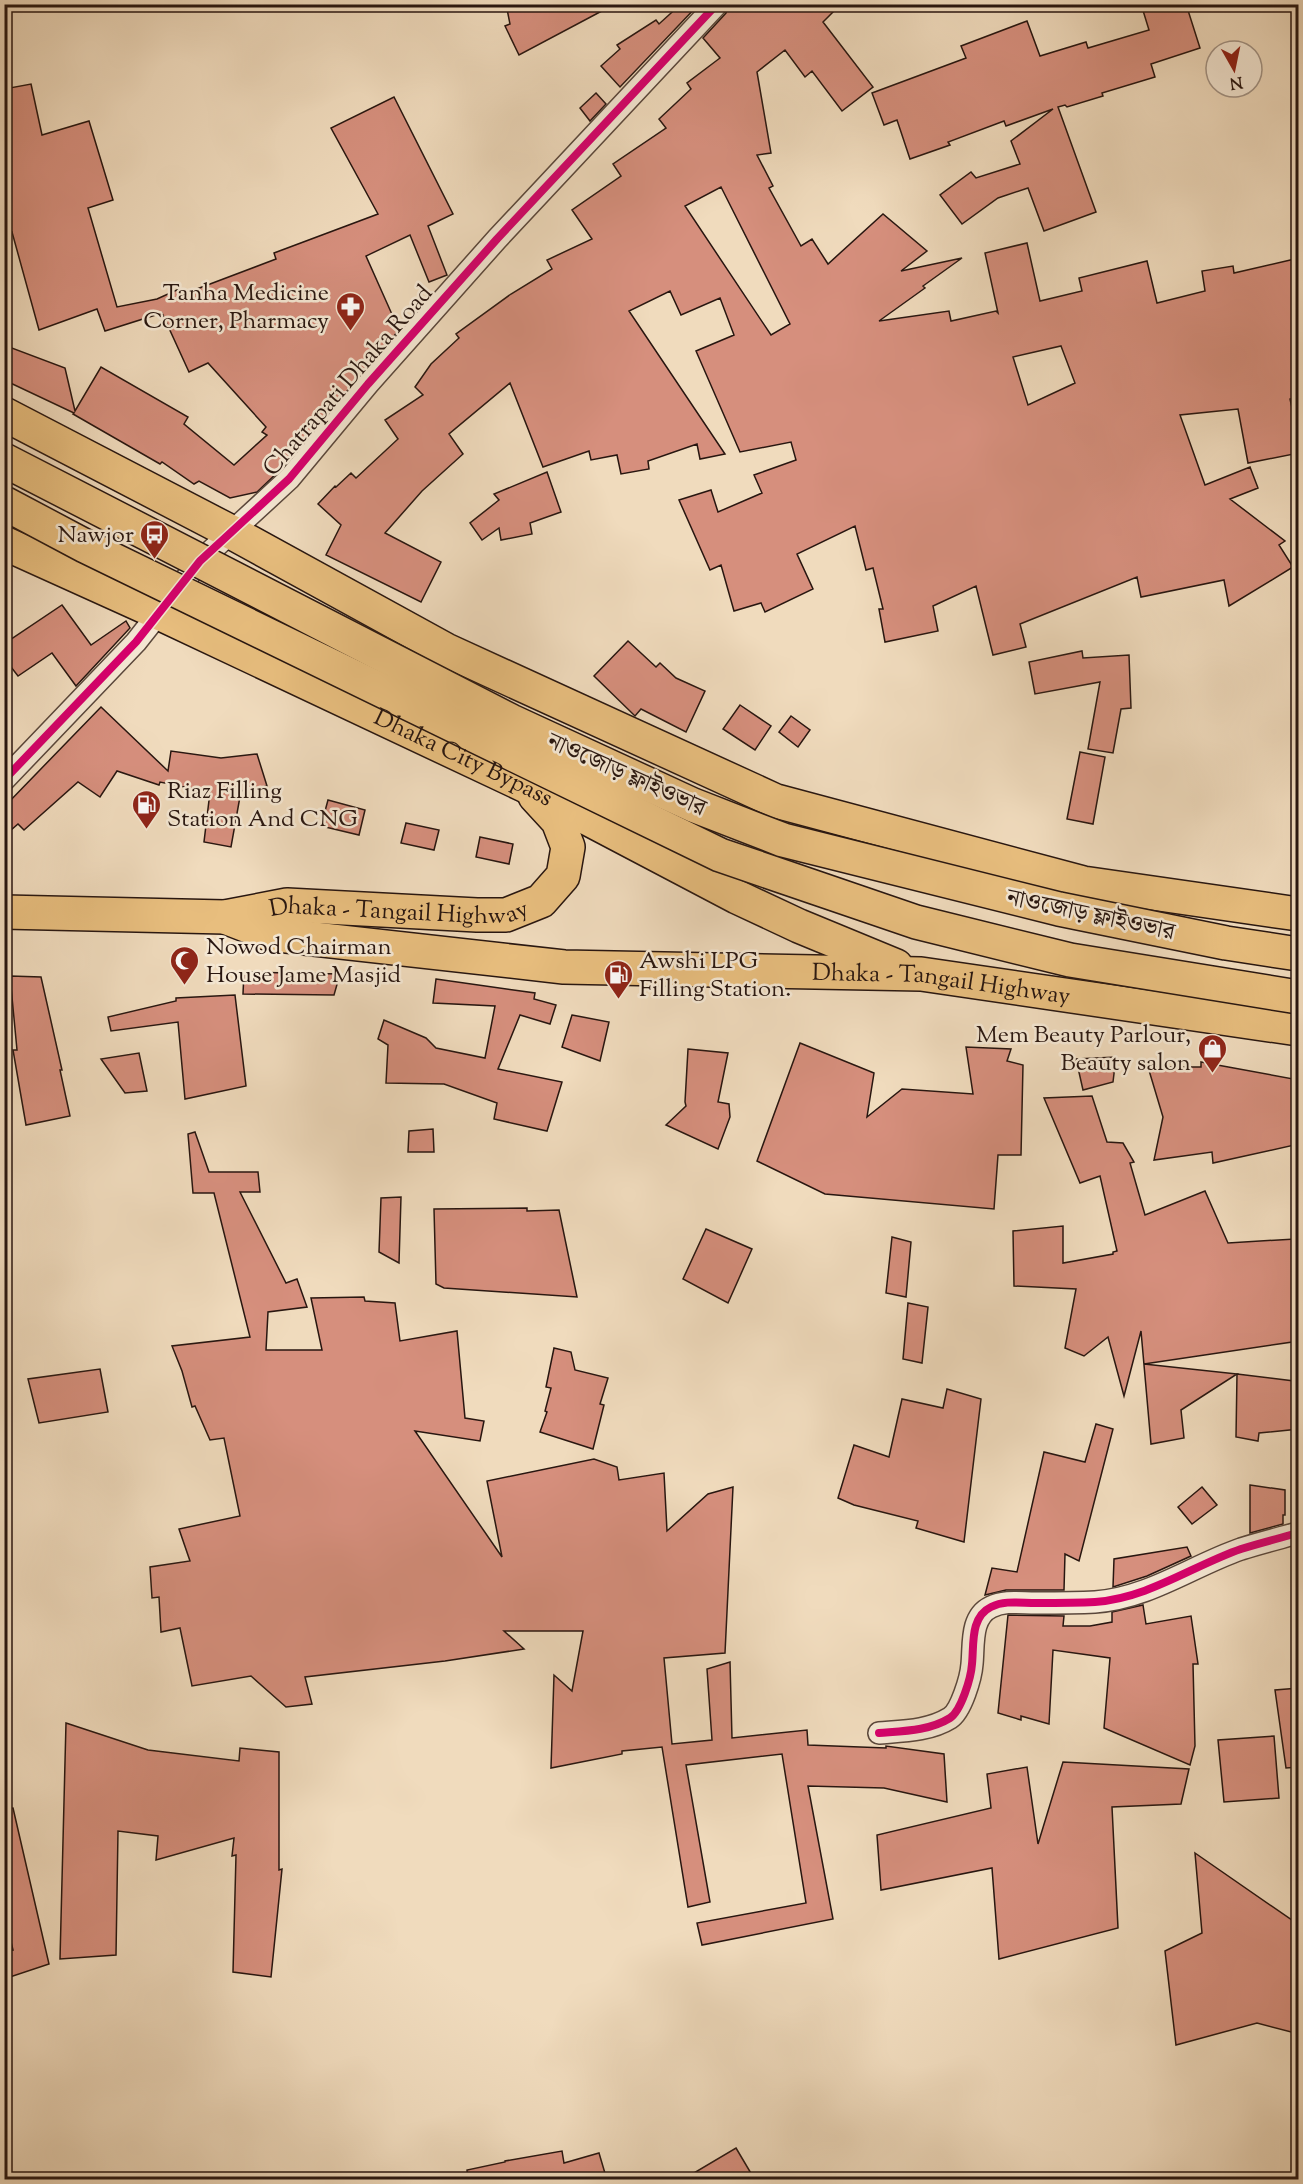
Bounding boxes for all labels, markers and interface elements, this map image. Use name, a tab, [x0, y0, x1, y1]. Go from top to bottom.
north arrow	[1204, 39, 1264, 99]
text: N	[1228, 69, 1244, 94]
place label: Tanha Medicine Corner, Pharmacy	[143, 277, 329, 339]
street label: Chatrapati Dhaka Road	[256, 278, 442, 485]
pharmacy icon: Tanha Medicine Corner, Pharmacy	[334, 290, 366, 332]
bus stop icon: Nawjor	[139, 518, 171, 560]
place label: Nawjor	[57, 519, 134, 553]
street label: Dhaka City Bypass	[368, 702, 558, 816]
street label: নাওজোড় ফ্লাইওভার	[540, 725, 712, 826]
place label: Riaz Filling Station And CNG	[167, 775, 358, 837]
fuel station icon: Riaz Filling Station And CNG	[130, 788, 162, 830]
street label: নাওজোড় ফ্লাইওভার	[1003, 881, 1178, 950]
street label: Dhaka - Tangail Highway	[266, 890, 534, 934]
place label: Nowod Chairman House Jame Masjid	[206, 931, 402, 993]
mosque icon: Nowod Chairman House Jame Masjid	[169, 944, 201, 986]
place label: Awshi LPG Filling Station.	[639, 945, 791, 1007]
street label: Dhaka - Tangail Highway	[812, 957, 1073, 1015]
fuel station icon: Awshi LPG Filling Station.	[602, 958, 634, 1000]
place label: Mem Beauty Parlour, Beauty salon	[976, 1019, 1191, 1081]
shop icon: Mem Beauty Parlour, Beauty salon	[1196, 1032, 1228, 1074]

